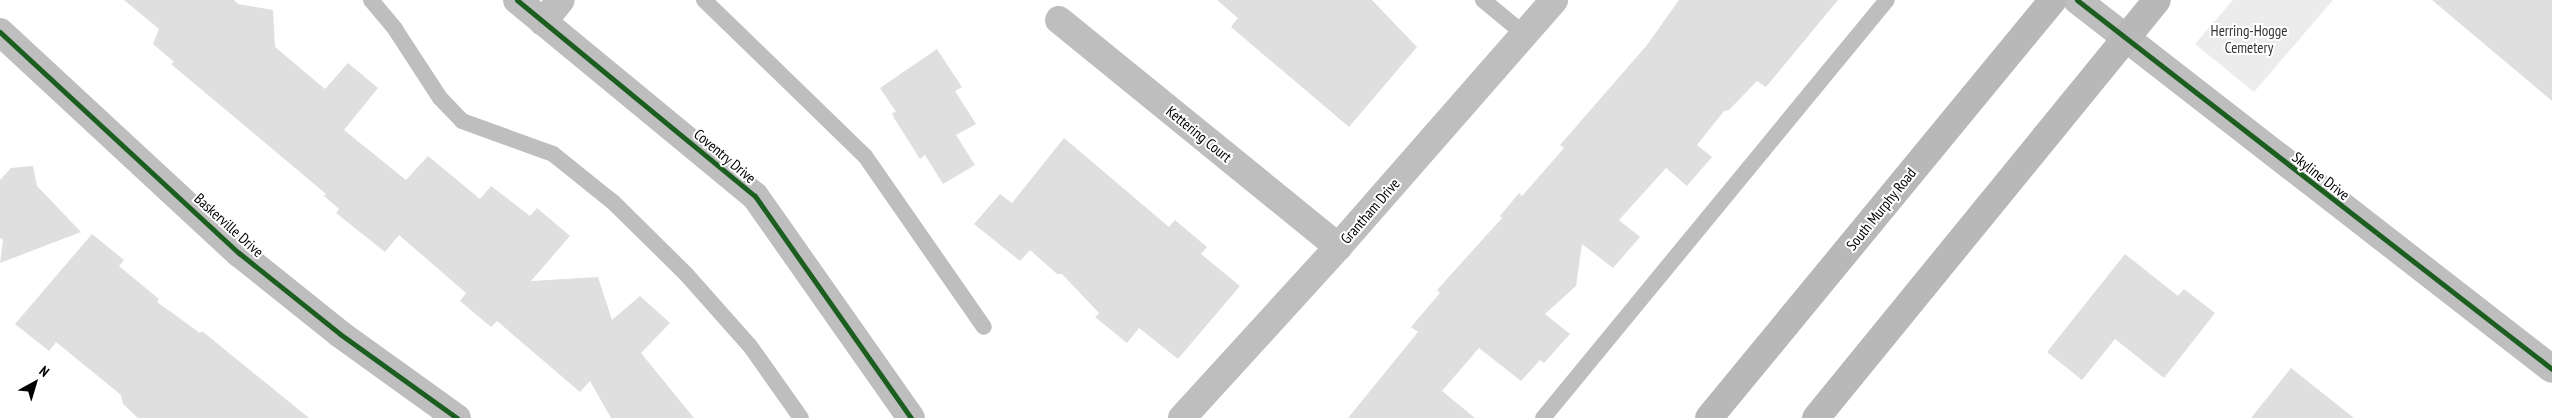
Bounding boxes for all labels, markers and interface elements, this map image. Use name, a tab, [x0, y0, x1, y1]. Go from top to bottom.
park label: Herring-Hogge Cemetery	[2211, 21, 2287, 56]
street label: Kettering Court	[1163, 102, 1235, 166]
street label: Coventry Drive	[690, 125, 760, 187]
street label: Skyline Drive	[2289, 148, 2353, 204]
street label: South Murphy Road	[1842, 164, 1920, 254]
street label: Grantham Drive	[1337, 175, 1403, 247]
street label: Baskerville Drive	[191, 189, 267, 261]
north arrow	[10, 358, 60, 408]
text: N	[36, 362, 53, 381]

